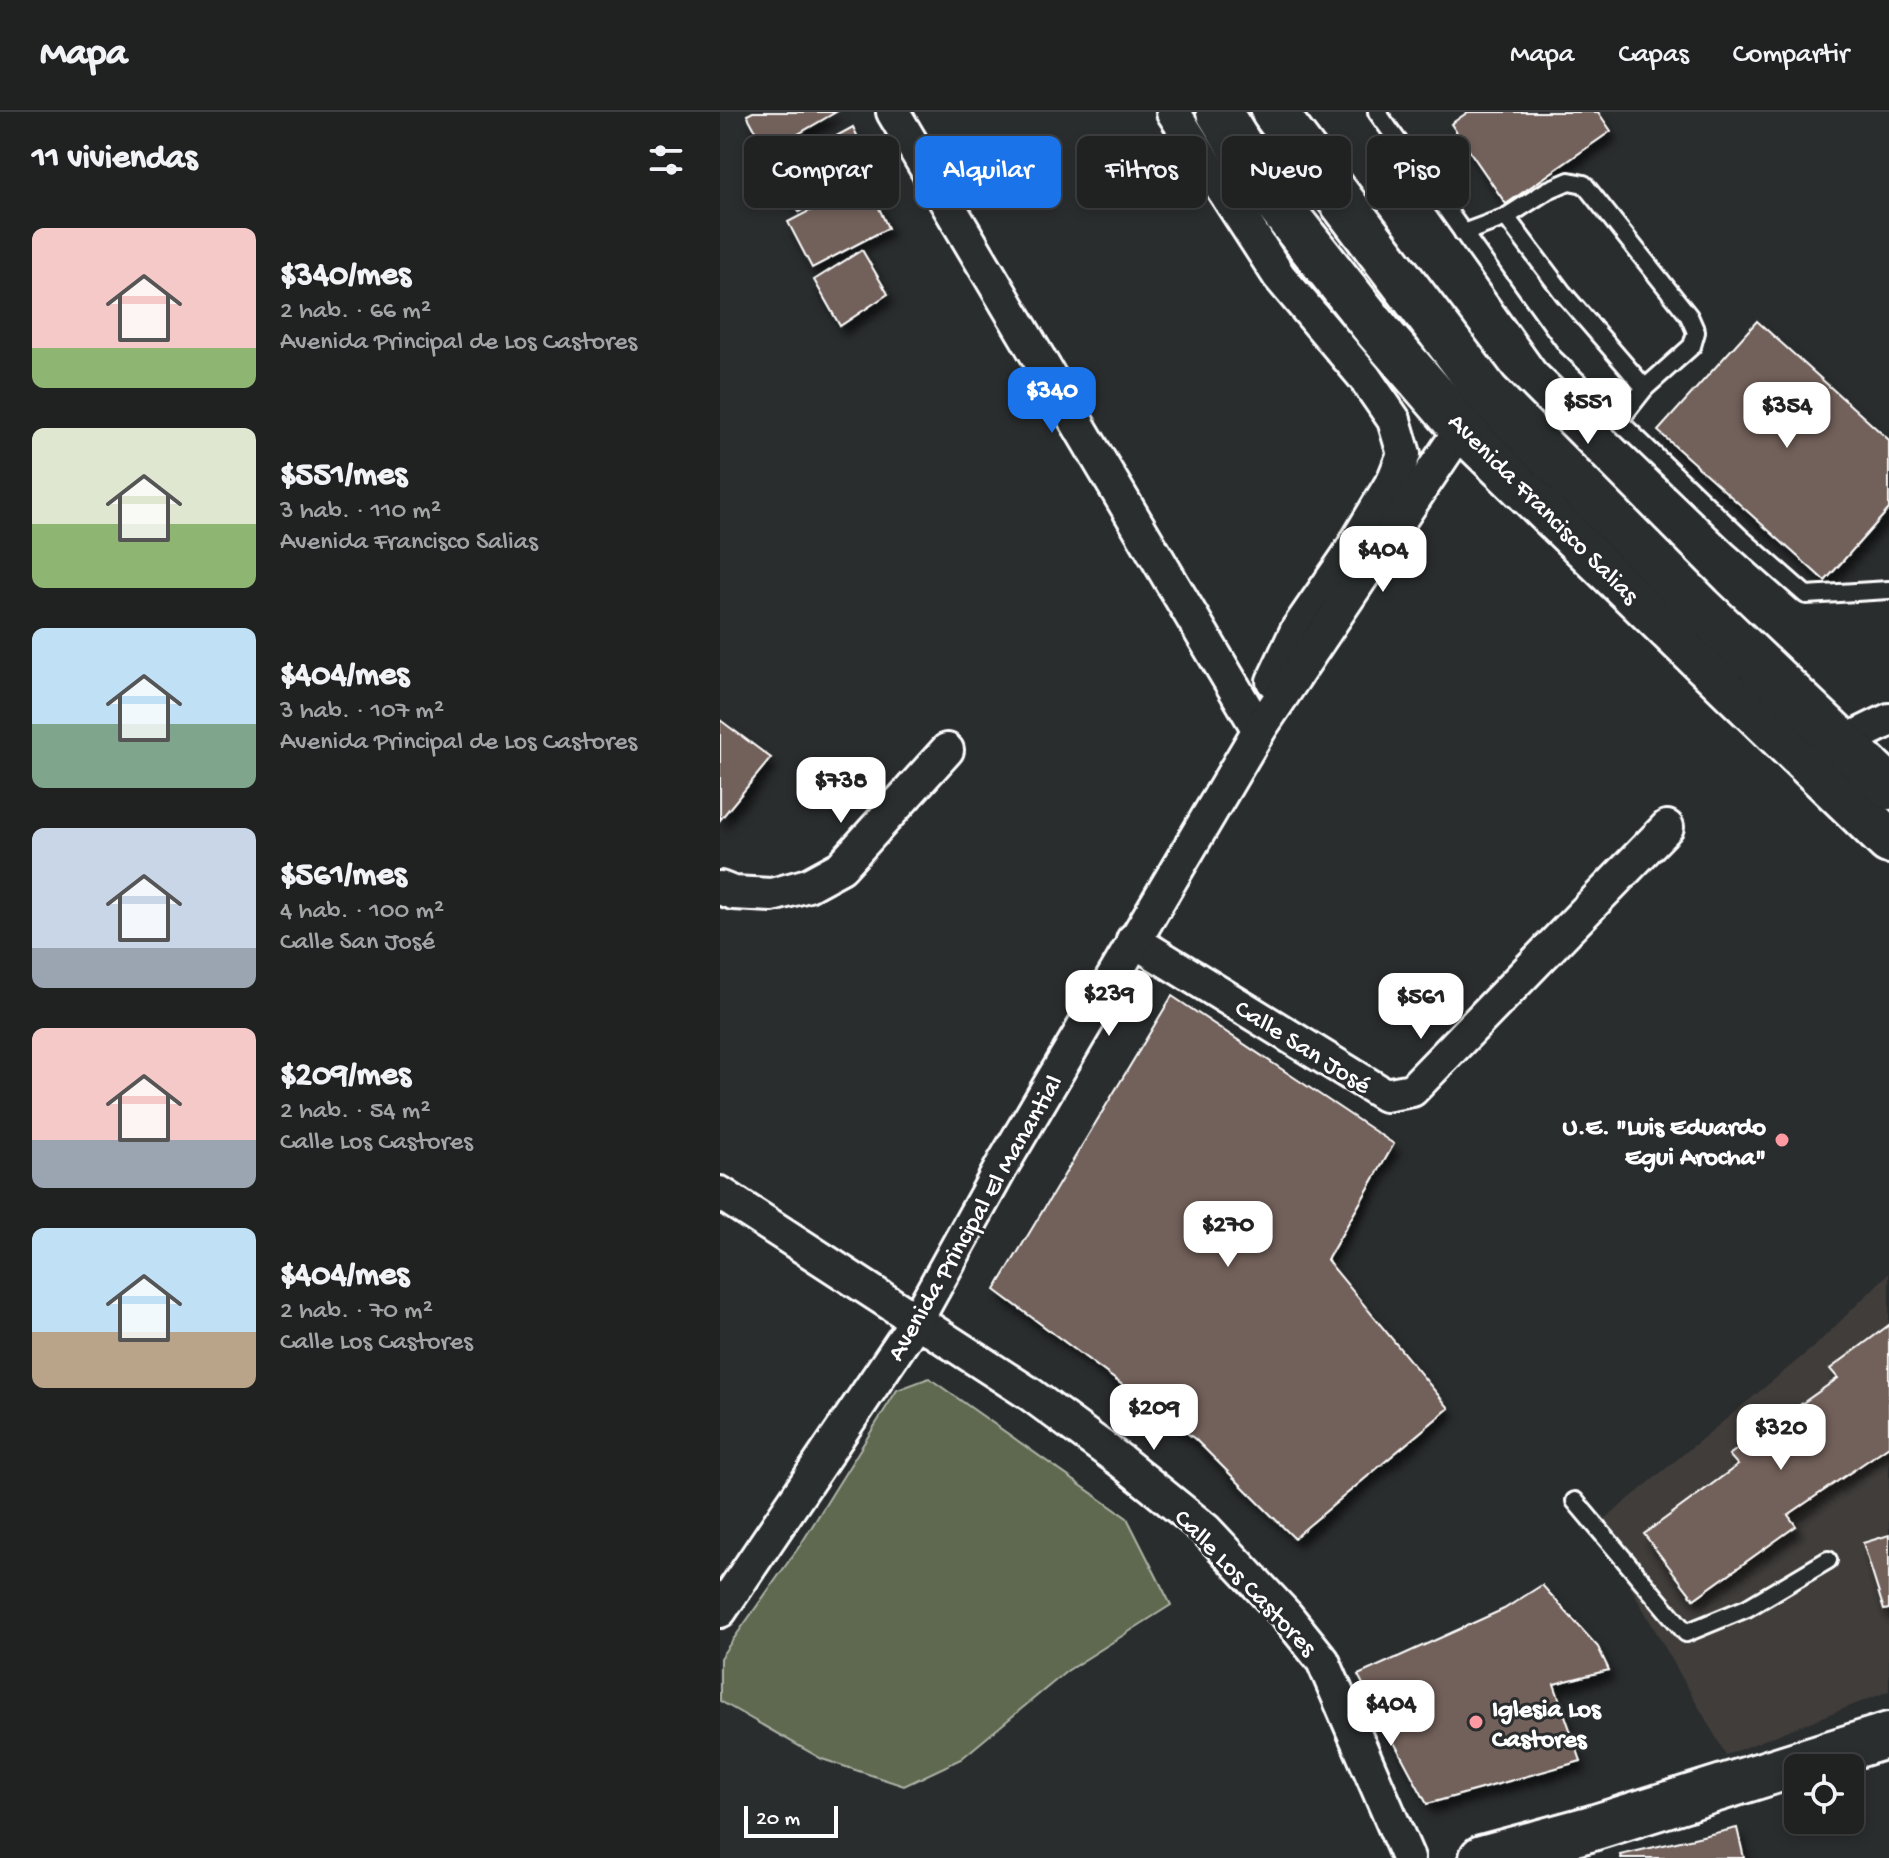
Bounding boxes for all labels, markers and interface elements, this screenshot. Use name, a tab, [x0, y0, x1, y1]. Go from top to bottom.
text: Mapa	[40, 33, 127, 77]
text: Mapa	[1510, 39, 1574, 72]
text: Capas	[1618, 39, 1689, 72]
text: Compartir	[1733, 39, 1849, 72]
chip: Comprar	[744, 136, 899, 208]
chip: Alquilar	[915, 136, 1061, 208]
chip: Filtros	[1077, 136, 1206, 208]
chip: Nuevo	[1222, 136, 1351, 208]
chip: Piso	[1367, 136, 1469, 208]
icon: filters	[644, 138, 688, 182]
text: 11 viviendas	[32, 140, 197, 180]
text: $340/mes	[280, 257, 411, 297]
icon: home	[96, 260, 192, 356]
text: 2 hab. · 66 m²	[280, 297, 431, 328]
text: Avenida Principal de Los Castores	[280, 328, 637, 359]
pin: $340	[1005, 367, 1099, 435]
text: $340	[1026, 377, 1078, 408]
pin: $551	[1541, 378, 1635, 446]
pin: $354	[1740, 382, 1834, 450]
text: $551	[1563, 388, 1613, 419]
text: $354	[1761, 392, 1813, 423]
street label: Avenida Francisco Salias	[1440, 408, 1645, 613]
text: $551/mes	[280, 457, 407, 497]
icon: home	[96, 460, 192, 556]
text: 3 hab. · 110 m²	[280, 497, 441, 528]
pin: $404	[1336, 526, 1430, 594]
text: Avenida Francisco Salias	[280, 528, 538, 559]
text: $404	[1357, 536, 1409, 567]
text: $404/mes	[280, 657, 409, 697]
icon: home	[96, 660, 192, 756]
text: 3 hab. · 107 m²	[280, 697, 444, 728]
text: Avenida Principal de Los Castores	[280, 728, 637, 759]
pin: $738	[794, 757, 888, 825]
text: $738	[815, 767, 867, 798]
text: $561/mes	[280, 857, 407, 897]
icon: home	[96, 860, 192, 956]
text: 4 hab. · 100 m²	[280, 897, 444, 928]
text: Calle San José	[280, 928, 435, 959]
pin: $239	[1062, 970, 1156, 1038]
pin: $561	[1374, 973, 1468, 1041]
text: $239	[1084, 980, 1134, 1011]
text: $561	[1396, 983, 1446, 1014]
street label: Calle San José	[1228, 995, 1376, 1103]
text: $209/mes	[280, 1057, 411, 1097]
icon: home	[96, 1060, 192, 1156]
street label: Avenida Principal El Manantial	[882, 1071, 1072, 1368]
text: 2 hab. · 54 m²	[280, 1097, 431, 1128]
place label: U.E. "Luis Eduardo Egui Arocha"	[1562, 1114, 1766, 1175]
text: Calle Los Castores	[280, 1128, 473, 1159]
marker: U.E. "Luis Eduardo Egui Arocha"	[1773, 1131, 1791, 1149]
pin: $270	[1181, 1201, 1275, 1269]
text: $270	[1202, 1211, 1254, 1242]
text: $404/mes	[280, 1257, 409, 1297]
icon: home	[96, 1260, 192, 1356]
text: 2 hab. · 70 m²	[280, 1297, 433, 1328]
text: Calle Los Castores	[280, 1328, 473, 1359]
pin: $209	[1107, 1384, 1201, 1452]
text: $209	[1128, 1394, 1180, 1425]
pin: $320	[1734, 1404, 1828, 1472]
text: $320	[1755, 1414, 1807, 1445]
street label: Calle Los Castores	[1166, 1504, 1323, 1665]
pin: $404	[1344, 1680, 1438, 1748]
text: $404	[1365, 1690, 1417, 1721]
place label: Iglesia Los Castores	[1492, 1696, 1602, 1757]
marker: Iglesia Los Castores	[1467, 1713, 1485, 1731]
map controls	[1784, 1754, 1864, 1834]
button: locate	[1784, 1754, 1864, 1834]
scale bar	[744, 1802, 838, 1838]
text: 20 m	[756, 1807, 800, 1833]

